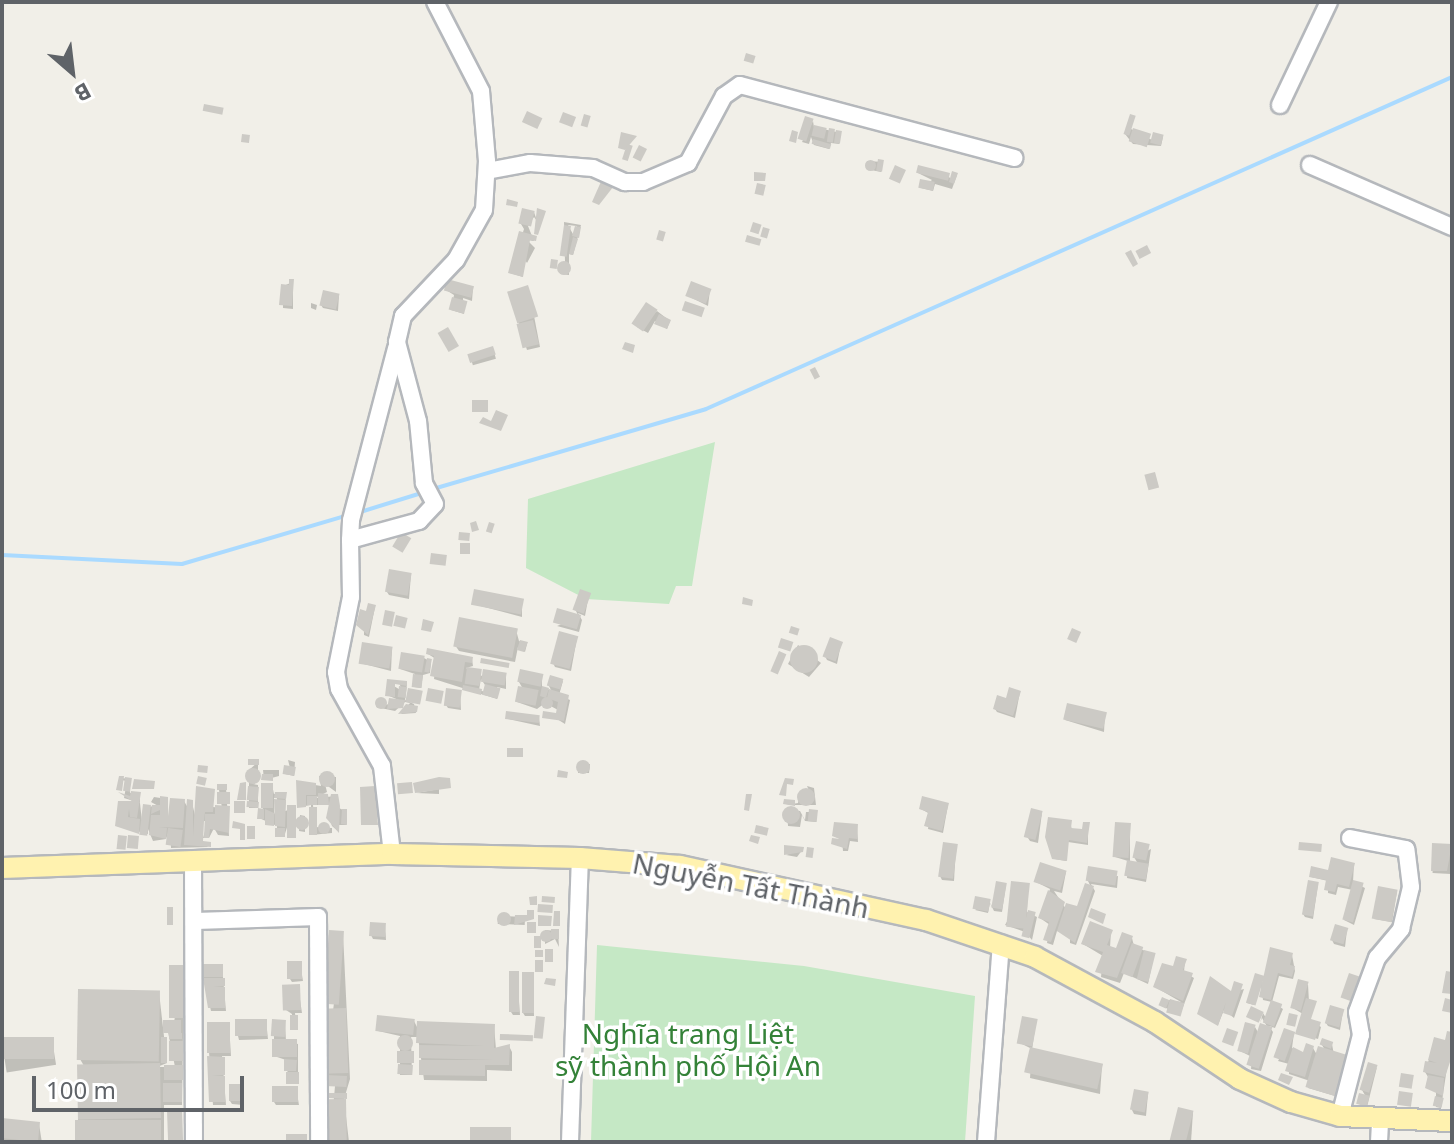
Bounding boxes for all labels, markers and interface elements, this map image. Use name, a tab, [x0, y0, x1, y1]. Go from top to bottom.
north arrow	[32, 32, 112, 112]
text: B	[70, 77, 97, 110]
street label: Nguyễn Tất Thành	[630, 846, 872, 924]
park label: Nghĩa trang Liệt sỹ thành phố Hội An	[555, 1016, 821, 1082]
scale bar	[36, 1060, 248, 1110]
text: 100 m	[46, 1073, 116, 1106]

